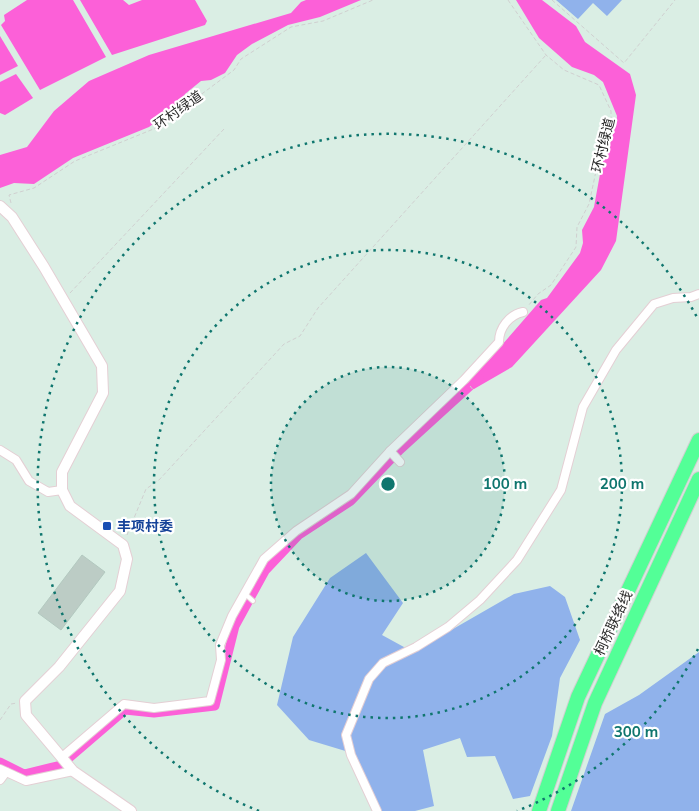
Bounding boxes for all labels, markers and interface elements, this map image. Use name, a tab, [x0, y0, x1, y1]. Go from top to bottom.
street label: 环村绿道	[150, 87, 206, 133]
street label: 环村绿道	[587, 116, 619, 174]
text: 100 m	[483, 474, 527, 493]
text: 200 m	[600, 474, 644, 493]
centre of rings	[379, 475, 397, 493]
place label: 丰项村委	[117, 517, 173, 535]
marker: 丰项村委	[101, 520, 113, 532]
street label: 柯桥联络线	[590, 587, 636, 659]
text: 300 m	[614, 722, 658, 741]

